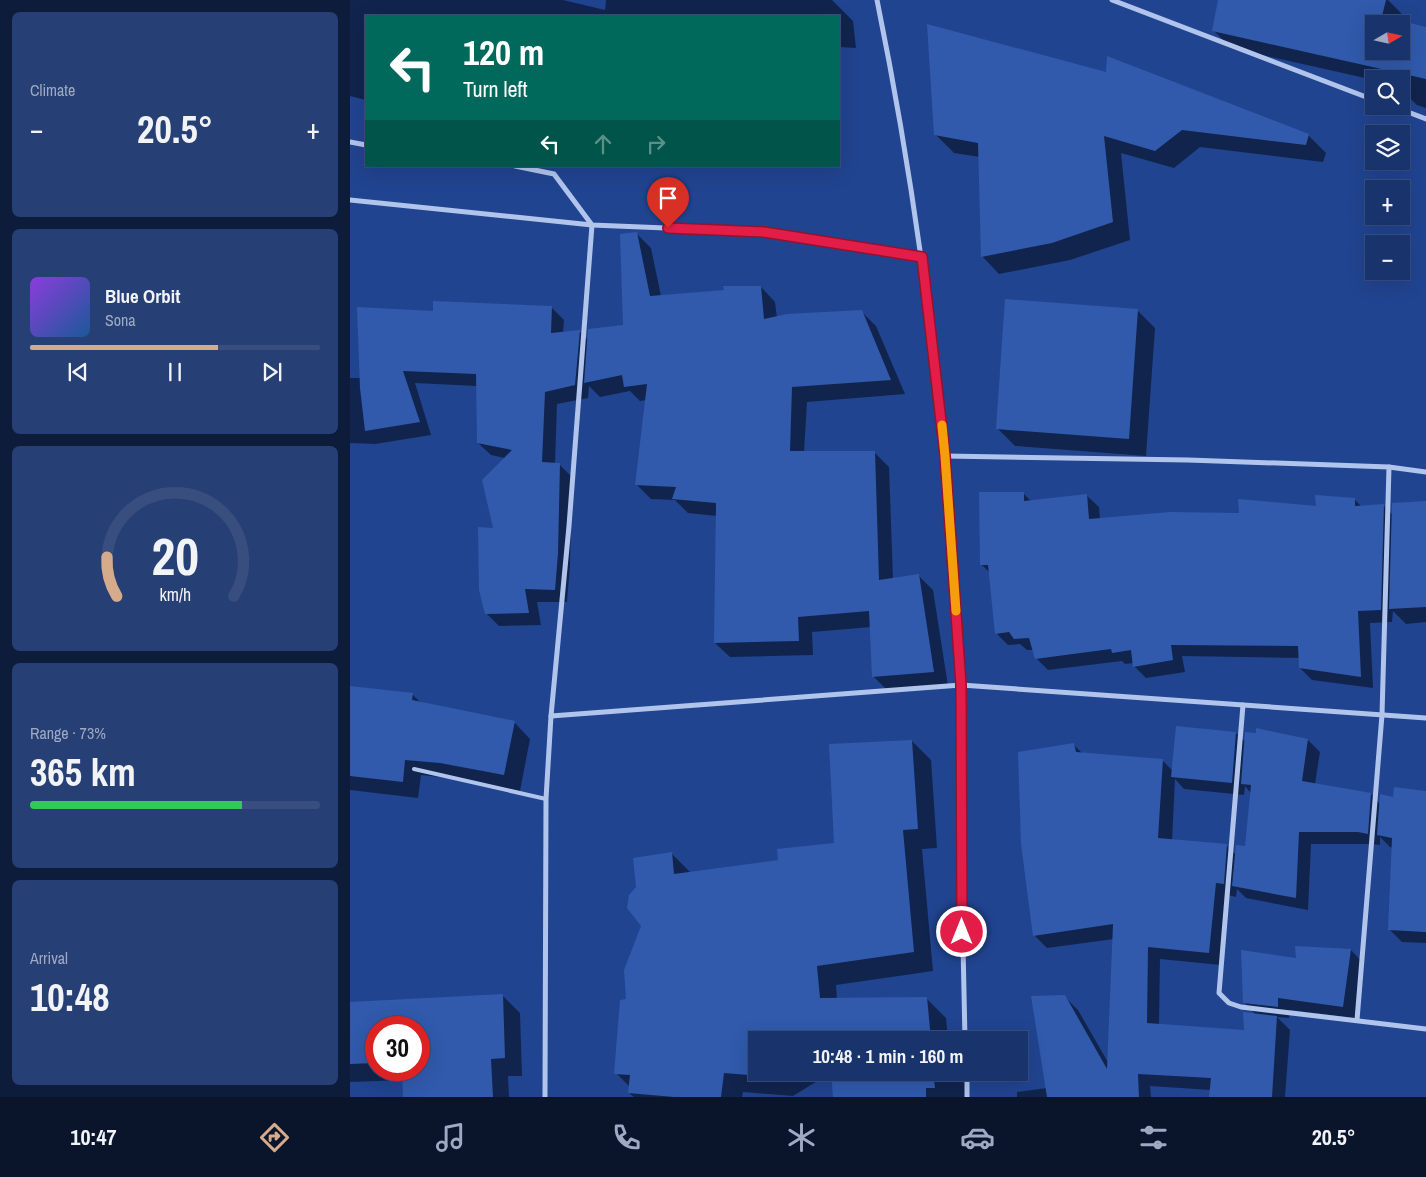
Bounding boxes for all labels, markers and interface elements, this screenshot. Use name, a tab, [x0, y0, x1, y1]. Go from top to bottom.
north arrow	[1365, 15, 1410, 60]
map controls	[1365, 15, 1410, 280]
text: 120 m	[463, 29, 544, 76]
icon: left	[380, 35, 445, 100]
button: search	[1365, 70, 1410, 115]
text: Turn left	[463, 74, 528, 104]
text: Climate	[30, 79, 75, 101]
text: 20.5°	[137, 104, 213, 155]
text: −	[30, 110, 43, 148]
text: +	[307, 110, 320, 148]
button: layers	[1365, 125, 1410, 170]
icon: left	[536, 130, 564, 158]
icon: ahead	[589, 130, 617, 158]
icon: right	[642, 130, 670, 158]
pin	[647, 177, 689, 228]
button: +	[1365, 180, 1410, 225]
icon: arrive	[654, 184, 682, 212]
button: −	[1365, 235, 1410, 280]
text: Blue Orbit	[105, 283, 180, 309]
text: Sona	[105, 309, 136, 331]
icon: previous	[64, 358, 92, 386]
icon: pause	[161, 358, 189, 386]
icon: next	[258, 358, 286, 386]
text: 20	[151, 521, 199, 591]
text: km/h	[159, 583, 191, 607]
text: Range · 73%	[30, 722, 106, 744]
text: 365 km	[30, 747, 136, 798]
position arrow	[935, 905, 987, 957]
text: Arrival	[30, 947, 68, 969]
text: 10:48	[30, 972, 110, 1023]
speed limit sign: 30	[365, 1016, 430, 1081]
text: 10:48 · 1 min · 160 m	[813, 1043, 963, 1069]
icon: directions	[257, 1120, 292, 1155]
icon: music	[433, 1120, 468, 1155]
icon: phone	[609, 1120, 644, 1155]
icon: climate	[784, 1120, 819, 1155]
icon: car	[960, 1120, 995, 1155]
icon: filters	[1136, 1120, 1171, 1155]
text: 10:47	[70, 1122, 117, 1152]
text: 20.5°	[1312, 1122, 1356, 1152]

